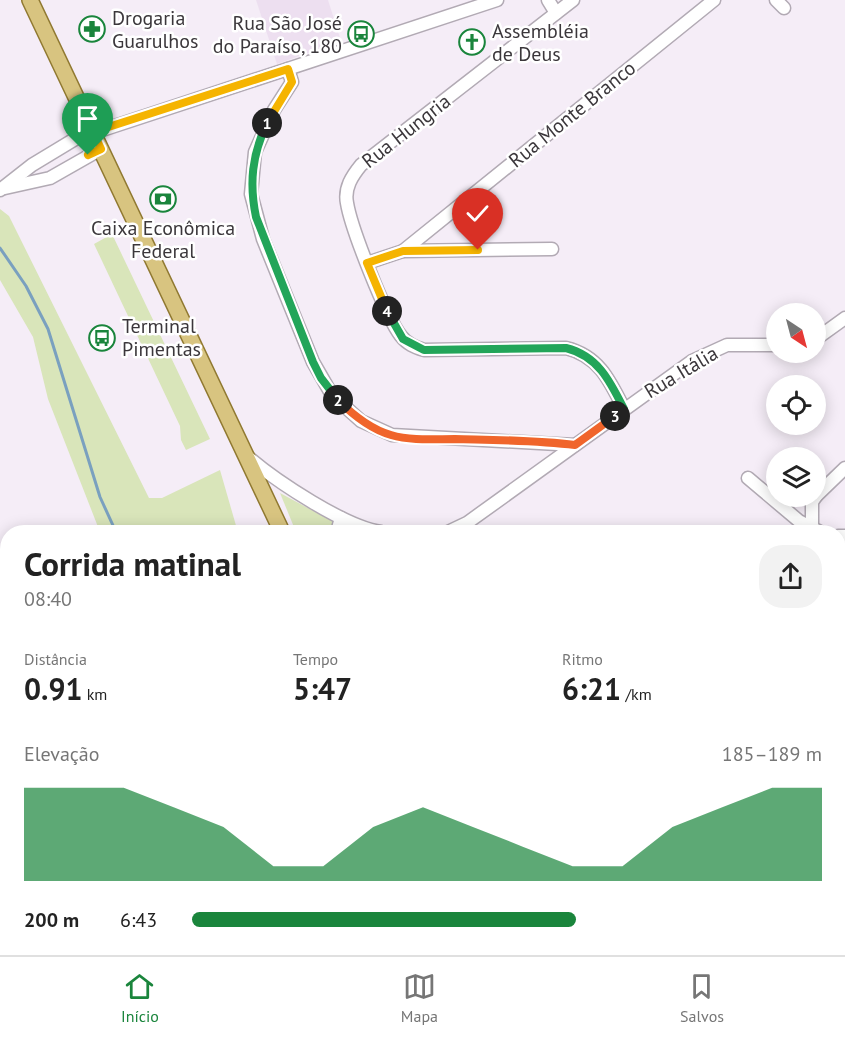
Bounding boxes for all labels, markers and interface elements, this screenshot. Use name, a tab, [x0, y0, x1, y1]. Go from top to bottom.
place label: Drogaria Guarulhos	[112, 5, 198, 54]
place label: Rua São José do Paraíso, 180	[213, 10, 342, 59]
pharmacy icon: Drogaria Guarulhos	[77, 14, 107, 44]
place label: Assembléia de Deus	[492, 18, 589, 67]
bus stop icon: Rua São José do Paraíso, 180	[346, 19, 376, 49]
church icon: Assembléia de Deus	[457, 27, 487, 57]
street label: Rua Monte Branco	[503, 55, 641, 173]
street label: Rua Hungria	[356, 88, 456, 174]
pin	[62, 93, 113, 155]
icon: arrive	[71, 102, 104, 135]
pin: 1	[252, 108, 282, 138]
text: 1	[262, 113, 272, 133]
bank icon: Caixa Econômica Federal	[148, 184, 178, 214]
pin	[452, 188, 503, 250]
icon: check	[461, 197, 494, 230]
place label: Caixa Econômica Federal	[91, 215, 235, 264]
pin: 4	[372, 296, 402, 326]
text: 4	[382, 301, 392, 321]
north arrow	[766, 303, 826, 363]
map controls	[766, 303, 826, 507]
place label: Terminal Pimentas	[122, 313, 201, 362]
bus stop icon: Terminal Pimentas	[87, 323, 117, 353]
street label: Rua Itália	[639, 340, 723, 404]
button: locate	[766, 375, 826, 435]
pin: 2	[323, 385, 353, 415]
text: 2	[333, 390, 343, 410]
pin: 3	[600, 401, 630, 431]
text: 3	[610, 406, 620, 426]
button: layers	[766, 447, 826, 507]
text: Corrida matinal	[24, 542, 241, 585]
button: share	[759, 545, 822, 608]
text: 08:40	[24, 586, 72, 612]
text: Distância	[24, 649, 87, 669]
text: Tempo	[293, 649, 338, 669]
text: Ritmo	[562, 649, 603, 669]
text: 0.91	[24, 669, 82, 708]
text: 5:47	[293, 669, 352, 708]
text: 6:21	[562, 669, 621, 708]
text: km	[82, 684, 107, 704]
text: /km	[621, 684, 652, 704]
text: Elevação	[24, 741, 100, 767]
text: 185–189 m	[722, 741, 822, 767]
text: 200 m	[24, 907, 79, 933]
text: 6:43	[120, 907, 157, 933]
tab: Início	[121, 970, 159, 1026]
tab: Mapa	[401, 970, 438, 1026]
tab: Salvos	[680, 970, 724, 1026]

